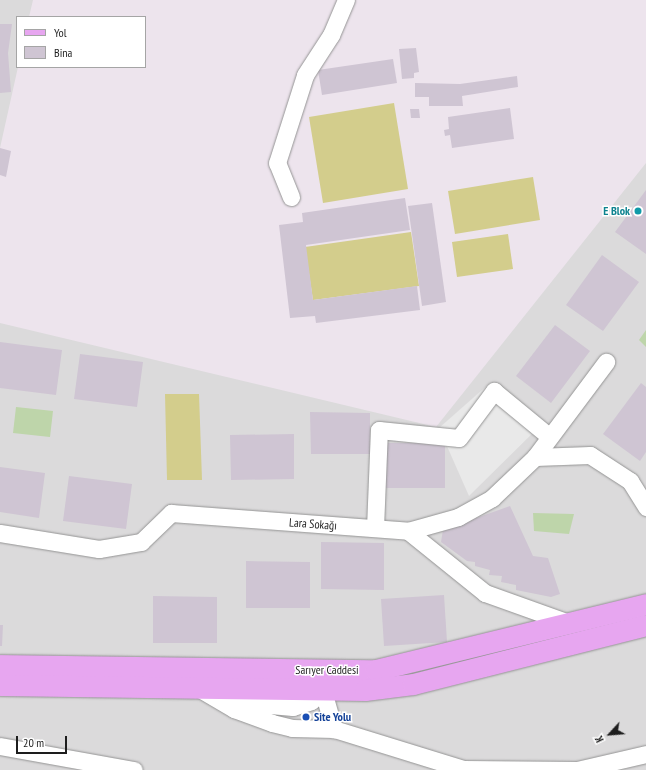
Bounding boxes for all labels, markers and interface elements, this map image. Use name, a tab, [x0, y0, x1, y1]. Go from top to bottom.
legend	[16, 16, 146, 68]
text: Yol	[54, 25, 67, 40]
text: Bina	[54, 45, 72, 60]
place label: E Blok	[603, 204, 630, 218]
marker: E Blok	[633, 206, 643, 216]
street label: Lara Sokağı	[289, 515, 337, 533]
street label: Sarıyer Caddesi	[295, 663, 359, 677]
place label: Site Yolu	[314, 710, 352, 724]
marker: Site Yolu	[301, 712, 311, 722]
north arrow	[590, 714, 630, 754]
scale bar	[18, 728, 69, 754]
text: K	[592, 734, 607, 745]
text: 20 m	[23, 735, 44, 750]

